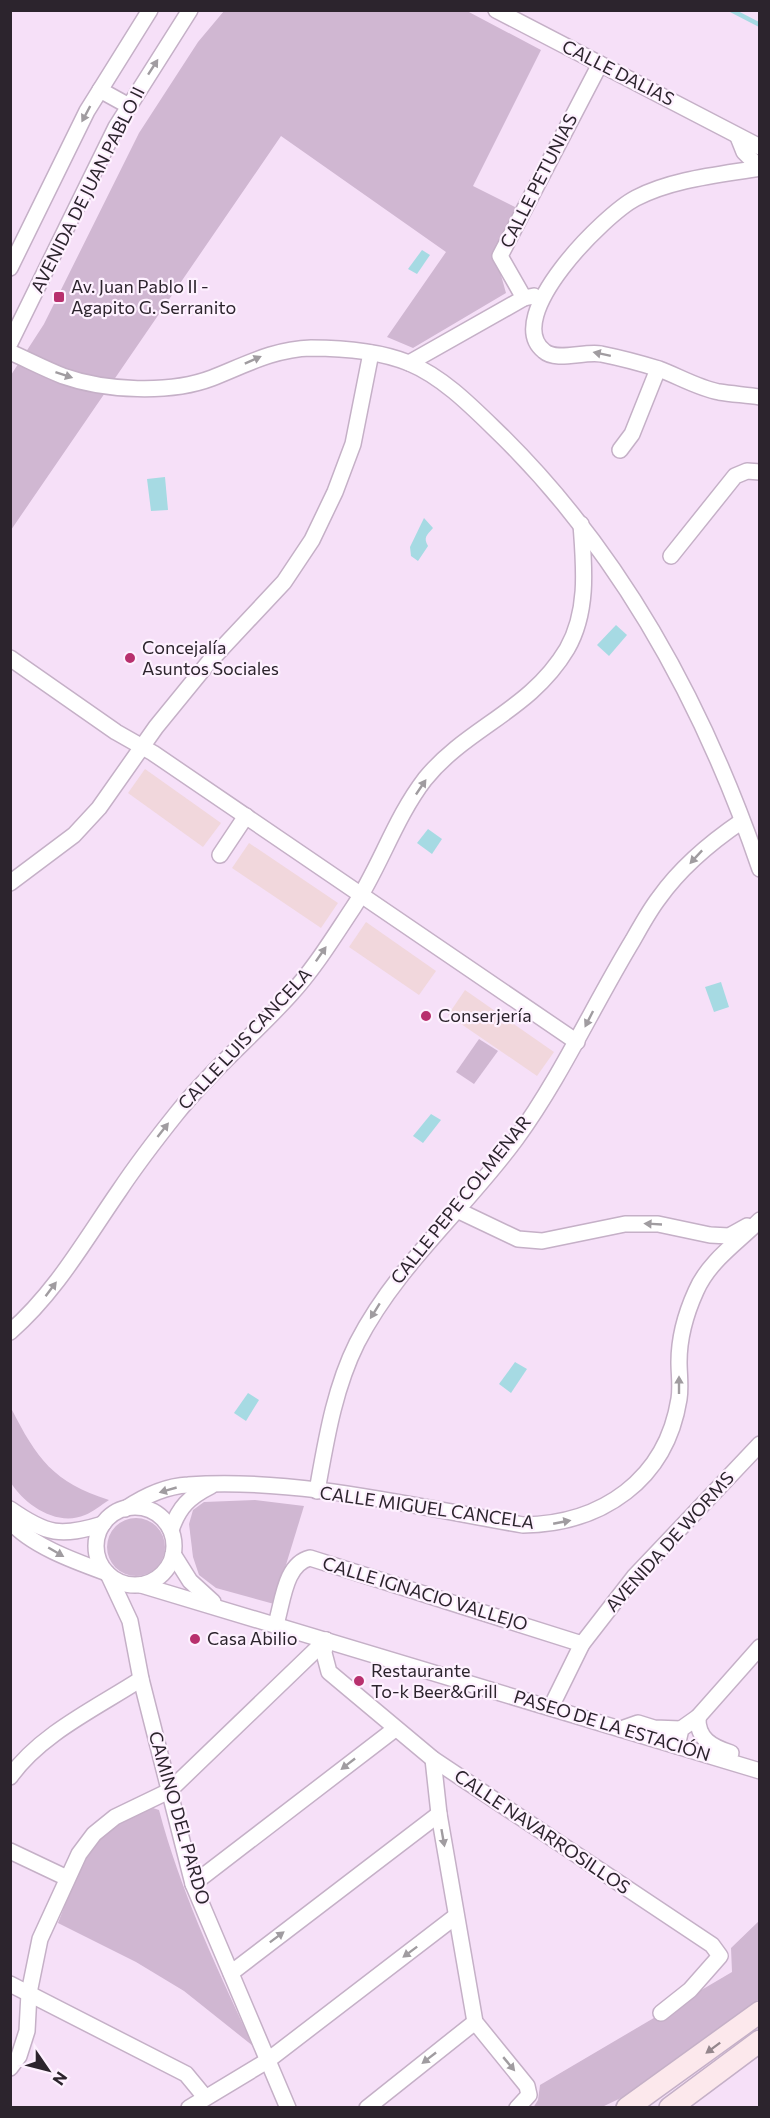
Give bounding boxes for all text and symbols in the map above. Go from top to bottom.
street label: CALLE DALIAS [559,34,678,110]
one-way arrow [147,59,158,75]
street label: AVENIDA DE JUAN PABLO II [25,83,149,296]
one-way arrow [81,106,91,123]
street label: CALLE PETUNIAS [495,110,581,251]
place label: Av. Juan Pablo II - Agapito G. Serranito [71,275,236,318]
marker: Av. Juan Pablo II - Agapito G. Serranito [52,290,66,304]
one-way arrow [592,349,611,358]
one-way arrow [244,355,262,365]
one-way arrow [55,371,73,380]
place label: Concejalía Asuntos Sociales [142,636,279,679]
marker: Concejalía Asuntos Sociales [123,651,137,665]
one-way arrow [415,779,426,795]
one-way arrow [689,850,703,865]
one-way arrow [315,947,327,962]
street label: CALLE LUIS CANCELA [173,963,316,1114]
place label: Conserjería [438,1004,532,1026]
marker: Conserjería [419,1009,433,1023]
one-way arrow [584,1010,593,1027]
street label: CALLE PEPE COLMENAR [386,1111,535,1288]
one-way arrow [157,1123,169,1138]
one-way arrow [644,1220,663,1229]
one-way arrow [44,1282,56,1297]
one-way arrow [370,1303,381,1319]
one-way arrow [674,1376,684,1395]
street label: AVENIDA DE WORMS [600,1467,738,1616]
street label: CALLE MIGUEL CANCELA [318,1481,536,1533]
one-way arrow [158,1486,176,1495]
one-way arrow [553,1517,572,1526]
one-way arrow [48,1547,65,1557]
street label: CALLE IGNACIO VALLEJO [320,1551,531,1635]
place label: Casa Abilio [207,1627,297,1649]
marker: Casa Abilio [188,1632,202,1646]
place label: Restaurante To-k Beer&Grill [371,1659,498,1702]
marker: Restaurante To-k Beer&Grill [352,1674,366,1688]
street label: PASEO DE LA ESTACIÓN [511,1685,713,1765]
street label: CAMINO DEL PARDO [145,1729,215,1907]
one-way arrow [340,1758,356,1770]
street label: CALLE NAVARROSILLOS [450,1764,635,1898]
one-way arrow [439,1829,448,1848]
one-way arrow [270,1932,285,1944]
one-way arrow [402,1945,418,1958]
north arrow [18,2040,78,2100]
one-way arrow [705,2041,720,2053]
one-way arrow [421,2052,437,2065]
one-way arrow [503,2056,516,2072]
text: N [49,2069,72,2089]

